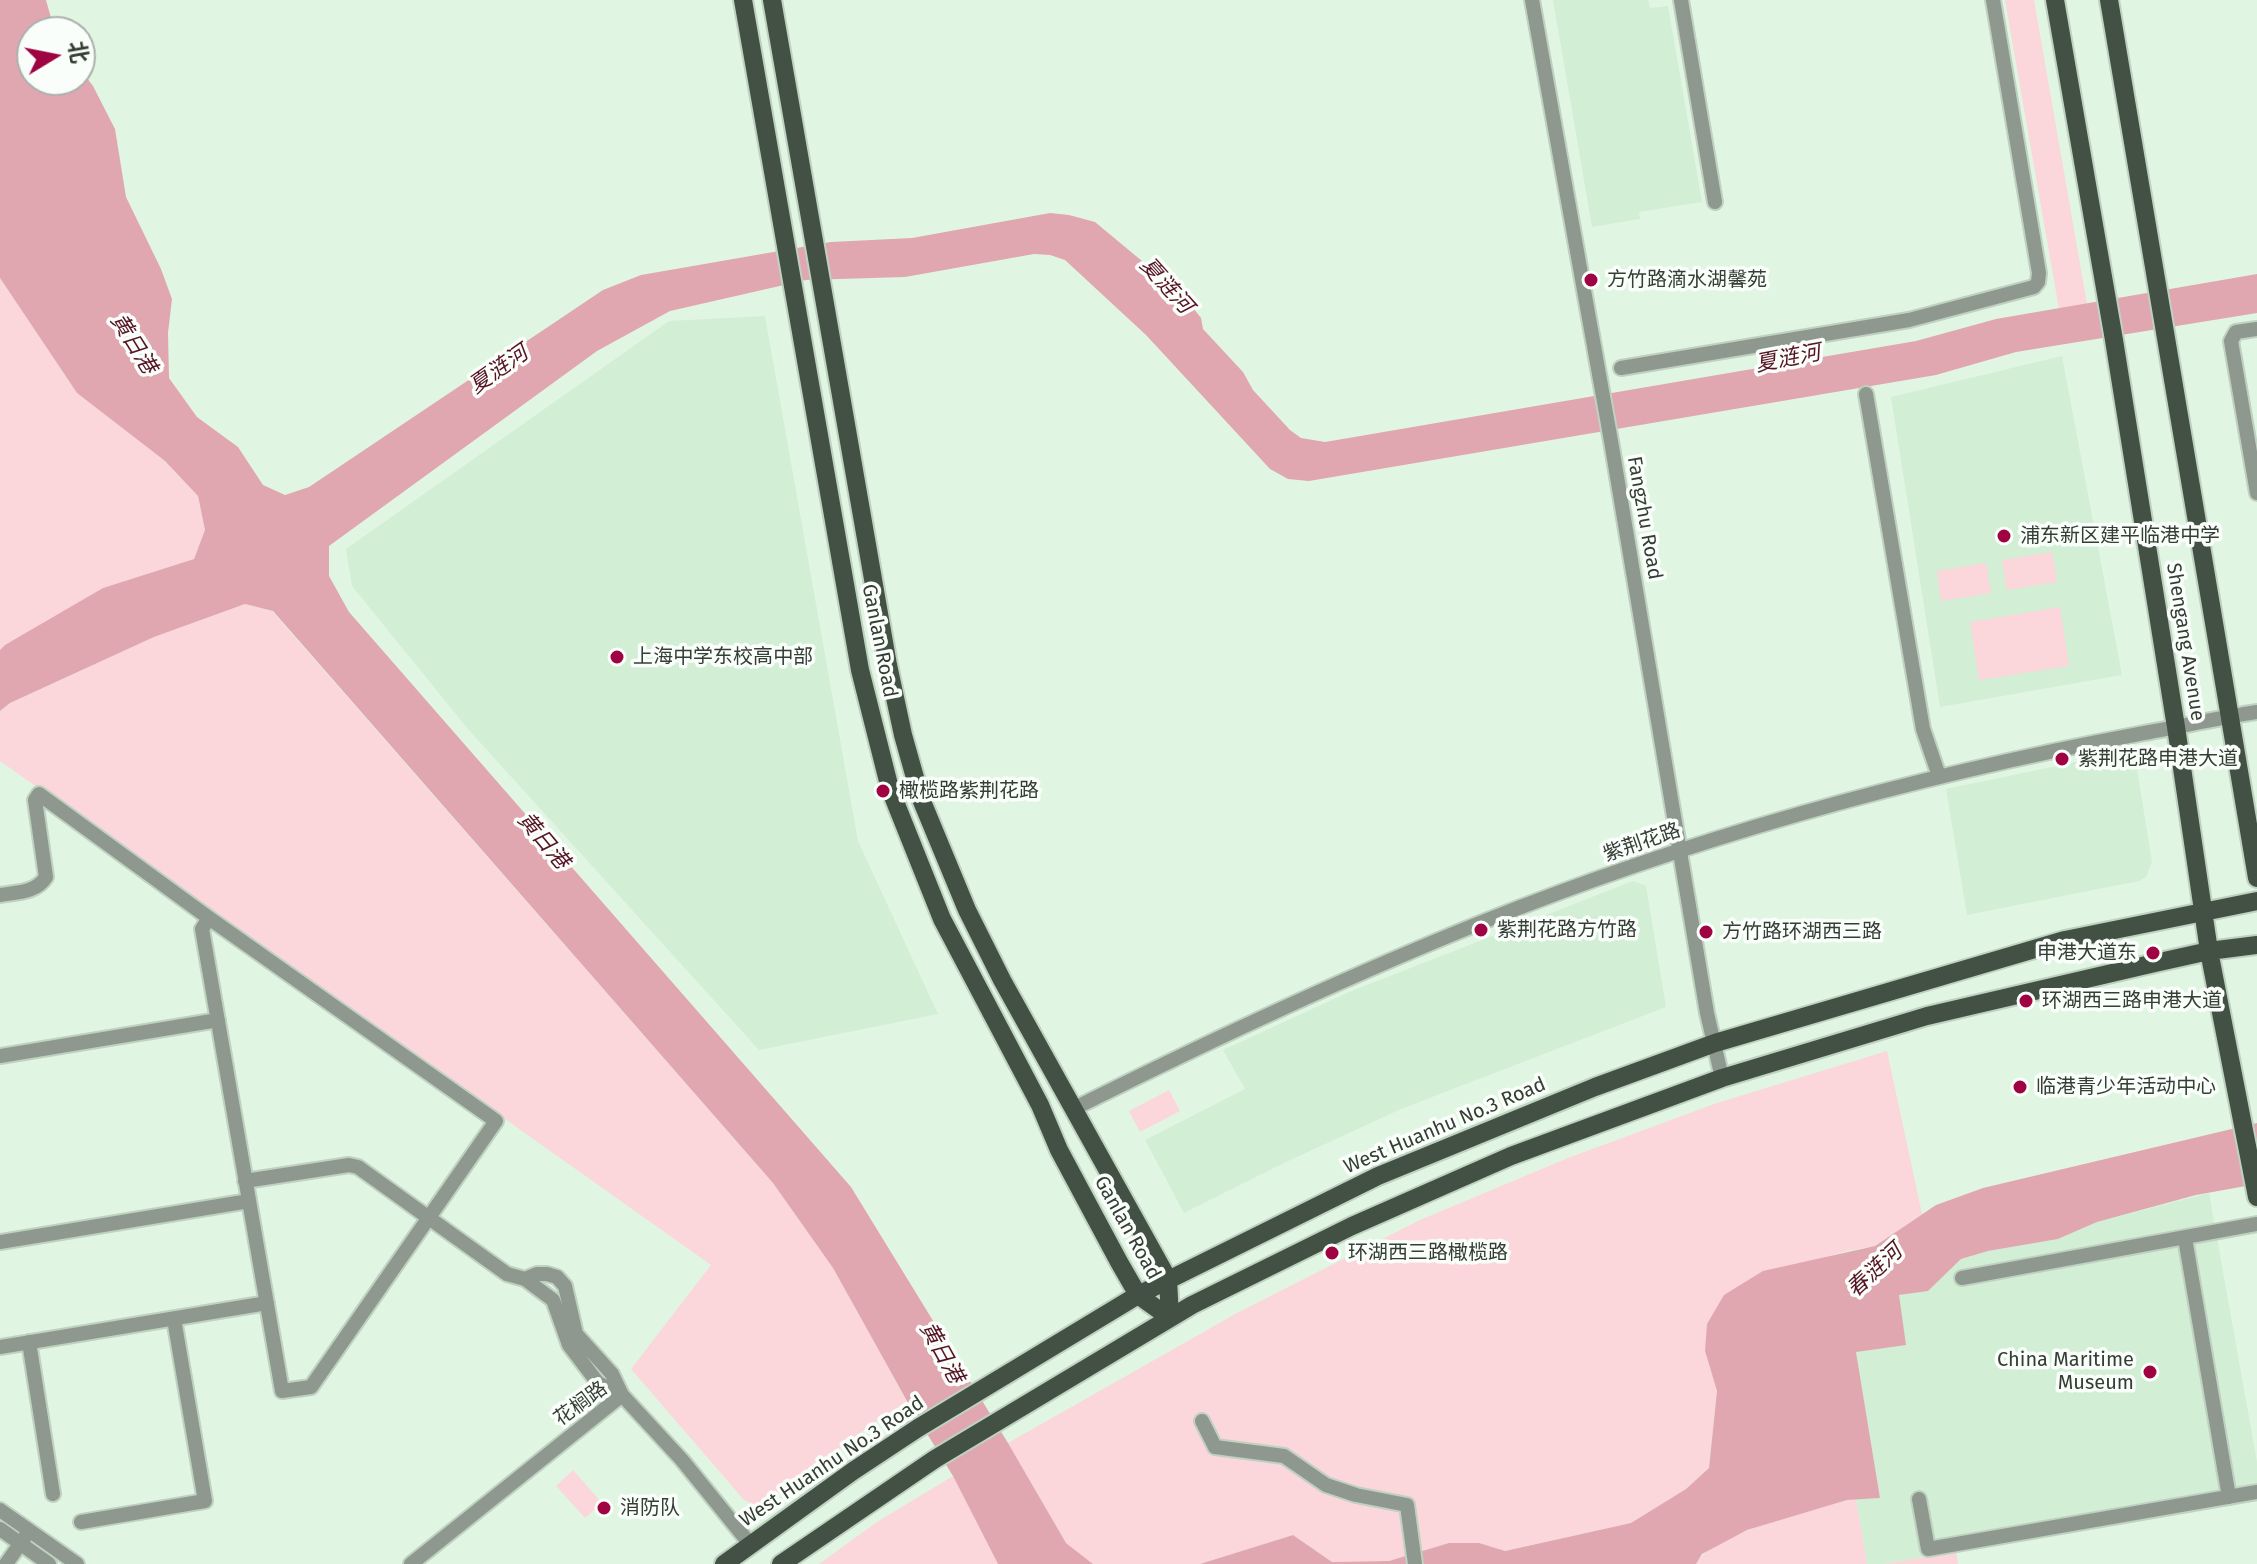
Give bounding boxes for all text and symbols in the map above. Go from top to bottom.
north arrow [16,16,96,96]
text: 北 [63,39,93,65]
water label: 夏涟河 [1134,253,1198,319]
place label: 方竹路滴水湖馨苑 [1607,268,1767,292]
marker: 方竹路滴水湖馨苑 [1582,271,1600,289]
water label: 黄日港 [104,309,162,379]
water label: 夏涟河 [464,340,534,400]
water label: 夏涟河 [1753,340,1823,378]
street label: Fangzhu Road [1621,454,1667,582]
place label: 浦东新区建平临港中学 [2020,524,2220,548]
marker: 浦东新区建平临港中学 [1995,527,2013,545]
street label: Shengang Avenue [2161,561,2209,723]
street label: Ganlan Road [856,582,902,700]
place label: 上海中学东校高中部 [633,645,813,669]
marker: 上海中学东校高中部 [608,648,626,666]
place label: 紫荆花路申港大道 [2078,747,2238,771]
marker: 紫荆花路申港大道 [2053,750,2071,768]
place label: 橄榄路紫荆花路 [899,779,1039,803]
marker: 橄榄路紫荆花路 [874,782,892,800]
water label: 黄日港 [512,807,574,875]
street label: 紫荆花路 [1600,819,1684,867]
place label: 紫荆花路方竹路 [1497,918,1637,942]
place label: 方竹路环湖西三路 [1722,920,1882,944]
marker: 紫荆花路方竹路 [1472,921,1490,939]
marker: 方竹路环湖西三路 [1697,923,1715,941]
place label: 申港大道东 [2037,941,2137,965]
marker: 申港大道东 [2144,944,2162,962]
place label: 环湖西三路申港大道 [2042,989,2222,1013]
marker: 环湖西三路申港大道 [2017,992,2035,1010]
street label: West Huanhu No.3 Road [1340,1073,1550,1179]
place label: 临港青少年活动中心 [2036,1075,2216,1099]
marker: 临港青少年活动中心 [2011,1078,2029,1096]
street label: Ganlan Road [1089,1172,1165,1284]
water label: 春涟河 [1842,1239,1908,1303]
place label: 环湖西三路橄榄路 [1348,1241,1508,1265]
marker: 环湖西三路橄榄路 [1323,1244,1341,1262]
water label: 黄日港 [913,1318,969,1388]
place label: China Maritime Museum [1997,1348,2134,1395]
marker: China Maritime Museum [2141,1363,2159,1381]
street label: 花榈路 [550,1377,612,1431]
street label: West Huanhu No.3 Road [735,1391,929,1533]
place label: 消防队 [620,1496,680,1520]
marker: 消防队 [595,1499,613,1517]

